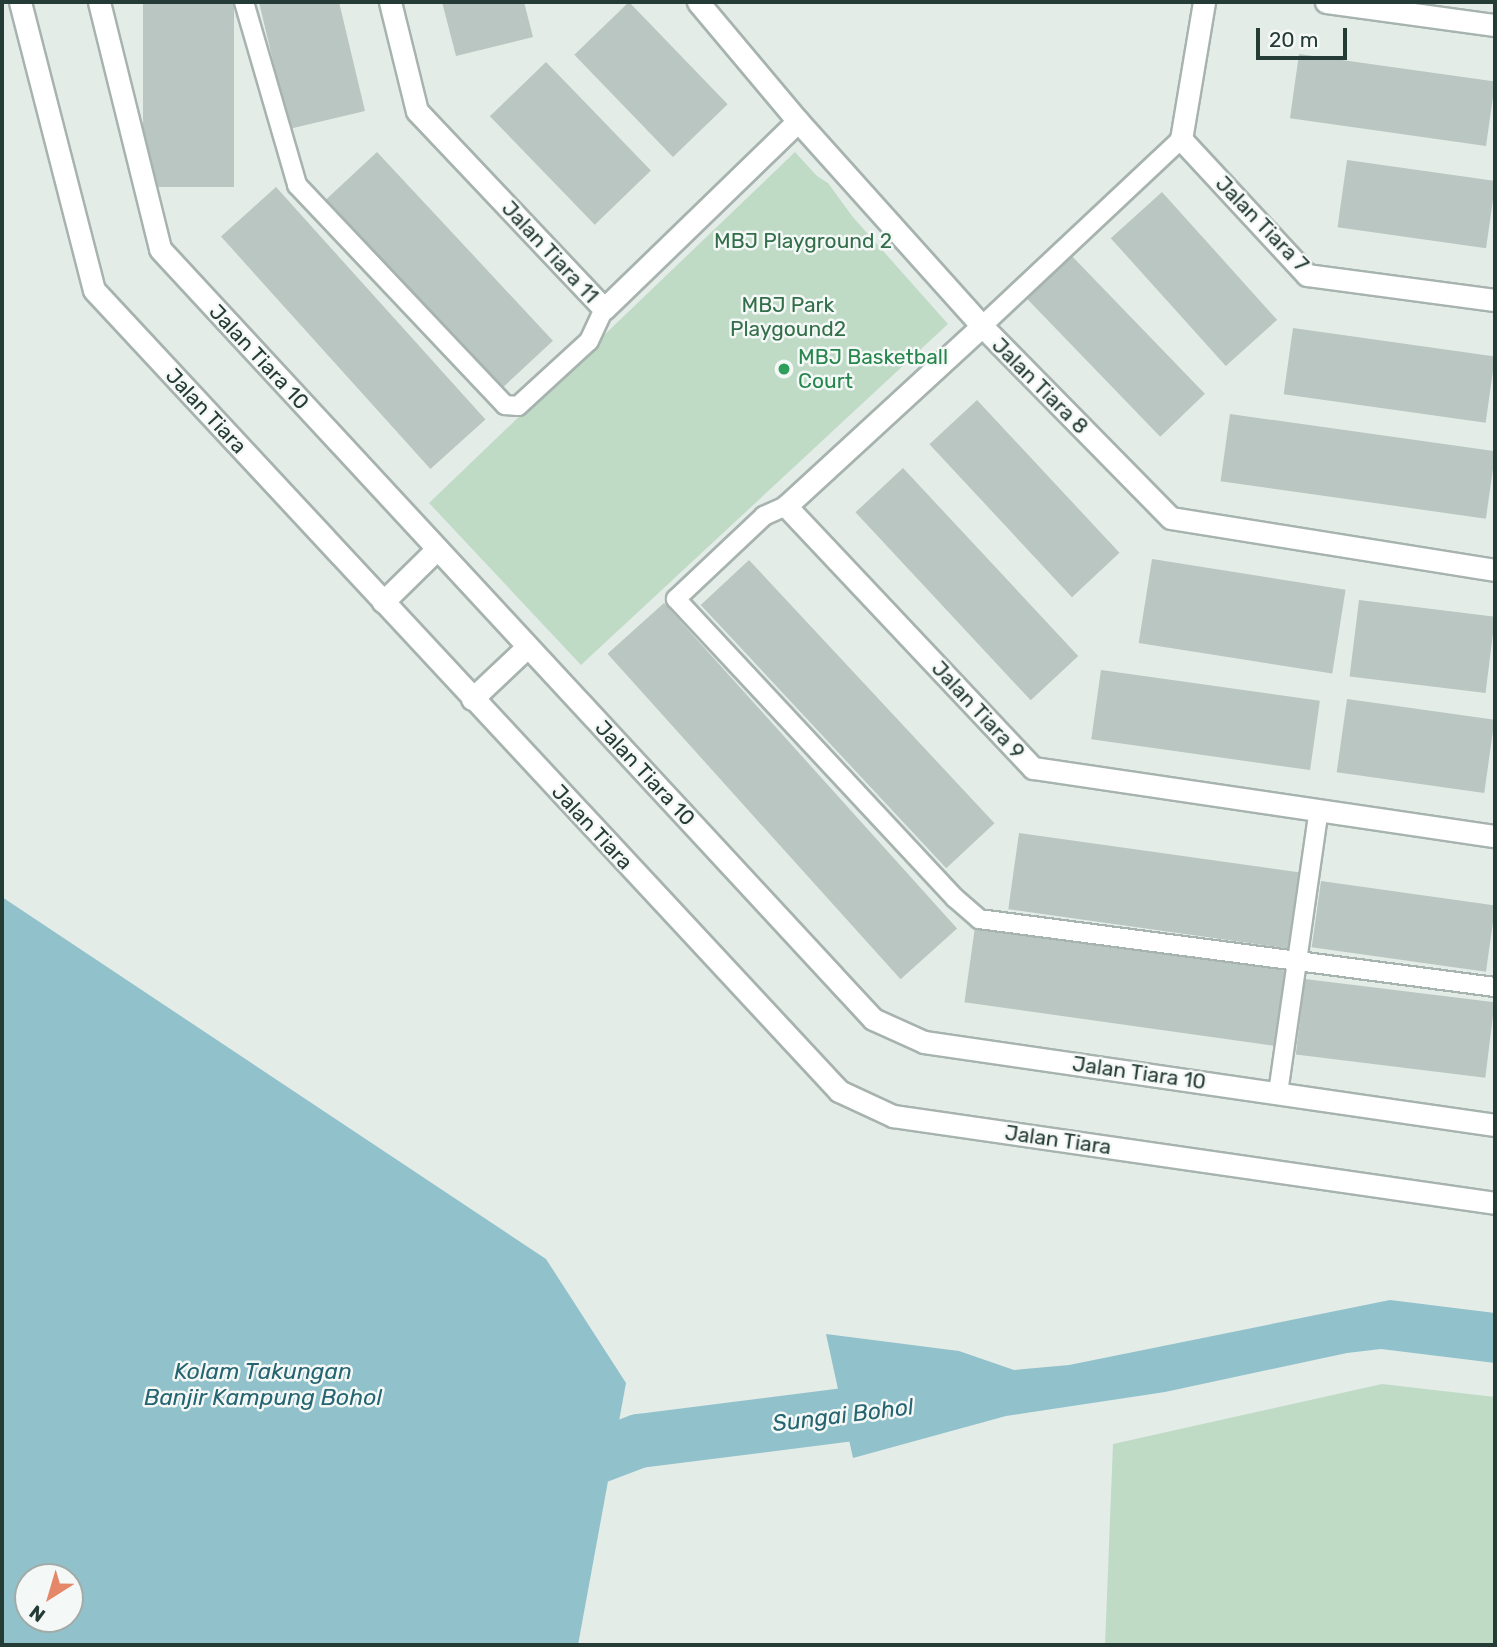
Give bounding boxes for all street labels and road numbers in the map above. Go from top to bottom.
street label: Jalan Tiara 7 [1210,171,1314,277]
street label: Jalan Tiara 11 [496,196,604,308]
street label: Jalan Tiara 10 [204,299,314,415]
street label: Jalan Tiara 8 [987,333,1093,439]
street label: Jalan Tiara [160,363,252,459]
street label: Jalan Tiara 9 [926,656,1030,764]
street label: Jalan Tiara 10 [590,715,700,831]
street label: Jalan Tiara [546,779,638,875]
street label: Jalan Tiara 10 [1070,1051,1208,1095]
street label: Jalan Tiara [1003,1120,1113,1160]

